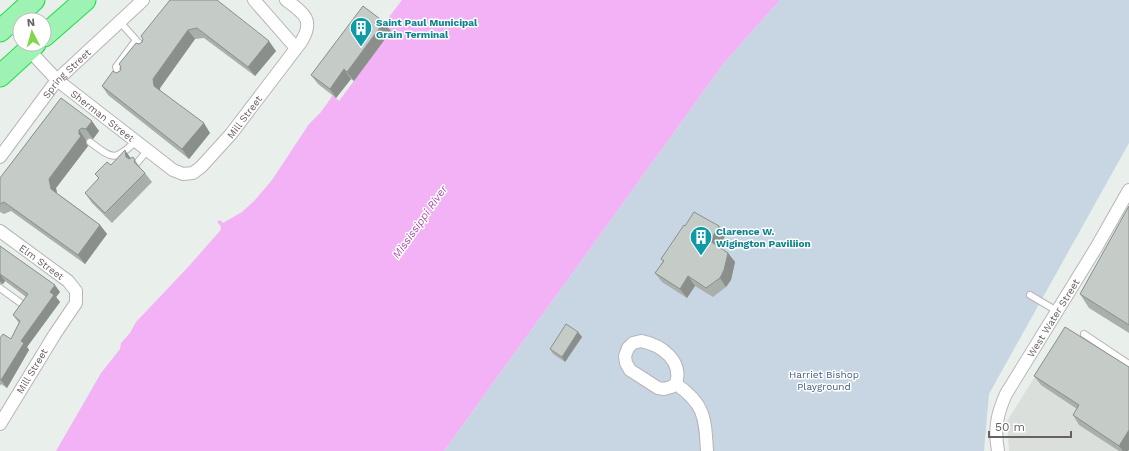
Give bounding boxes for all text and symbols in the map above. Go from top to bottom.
north arrow [12,12,52,52]
building icon: Saint Paul Municipal Grain Terminal [348,15,374,48]
text: N [26,16,36,29]
place label: Saint Paul Municipal Grain Terminal [376,17,478,40]
street label: Spring Street [40,46,93,100]
street label: Sherman Street [69,87,137,144]
street label: Mill Street [224,93,264,140]
water label: Mississippi River [390,182,451,261]
building icon: Clarence W. Wigington Paviliion [688,224,714,257]
place label: Clarence W. Wigington Paviliion [716,226,811,249]
street label: Elm Street [17,242,67,282]
street label: West Water Street [1025,276,1082,359]
street label: Mill Street [14,346,50,395]
park label: Harriet Bishop Playground [789,369,859,392]
scale bar [989,413,1071,439]
text: 50 m [995,420,1025,434]

